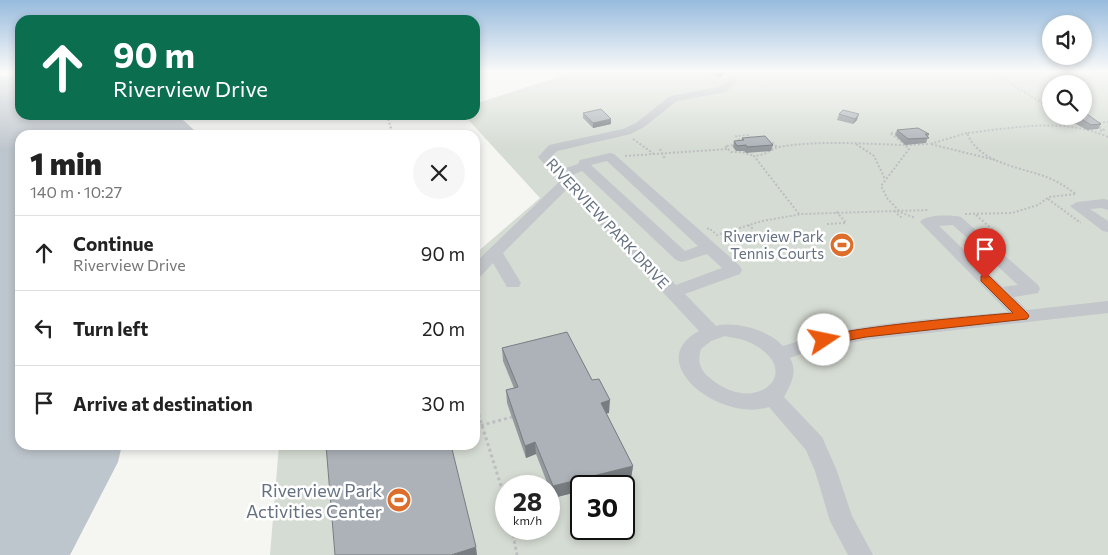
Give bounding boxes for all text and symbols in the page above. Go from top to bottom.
map controls [1042,15,1092,125]
button: sound [1042,15,1092,65]
text: 90 m [113,32,195,75]
icon: ahead [30,35,95,100]
text: Riverview Drive [113,75,268,102]
button: search [1042,75,1092,125]
text: 1 min [30,144,102,181]
button: close [413,147,465,199]
street label: RIVERVIEW PARK DRIVE [543,154,673,292]
text: 140 m · 10:27 [30,182,122,201]
place label: Riverview Park Tennis Courts [723,227,824,262]
pin [964,228,1006,279]
text: Continue [73,232,153,255]
sports icon: Riverview Park Tennis Courts [829,232,855,258]
icon: arrive [971,235,999,263]
icon: ahead [30,239,58,267]
text: 90 m [421,242,465,265]
text: Riverview Drive [73,255,186,274]
position arrow [797,313,849,365]
icon: left [30,314,58,342]
text: Turn left [73,317,148,340]
text: 20 m [422,317,465,340]
icon: arrive [30,389,58,417]
text: Arrive at destination [73,392,253,415]
text: 30 m [422,392,465,415]
speed limit sign: 30 [570,475,635,540]
place label: Riverview Park Activities Center [246,479,382,522]
text: 28 [513,486,542,516]
sports icon: Riverview Park Activities Center [386,487,412,513]
text: km/h [513,513,542,527]

